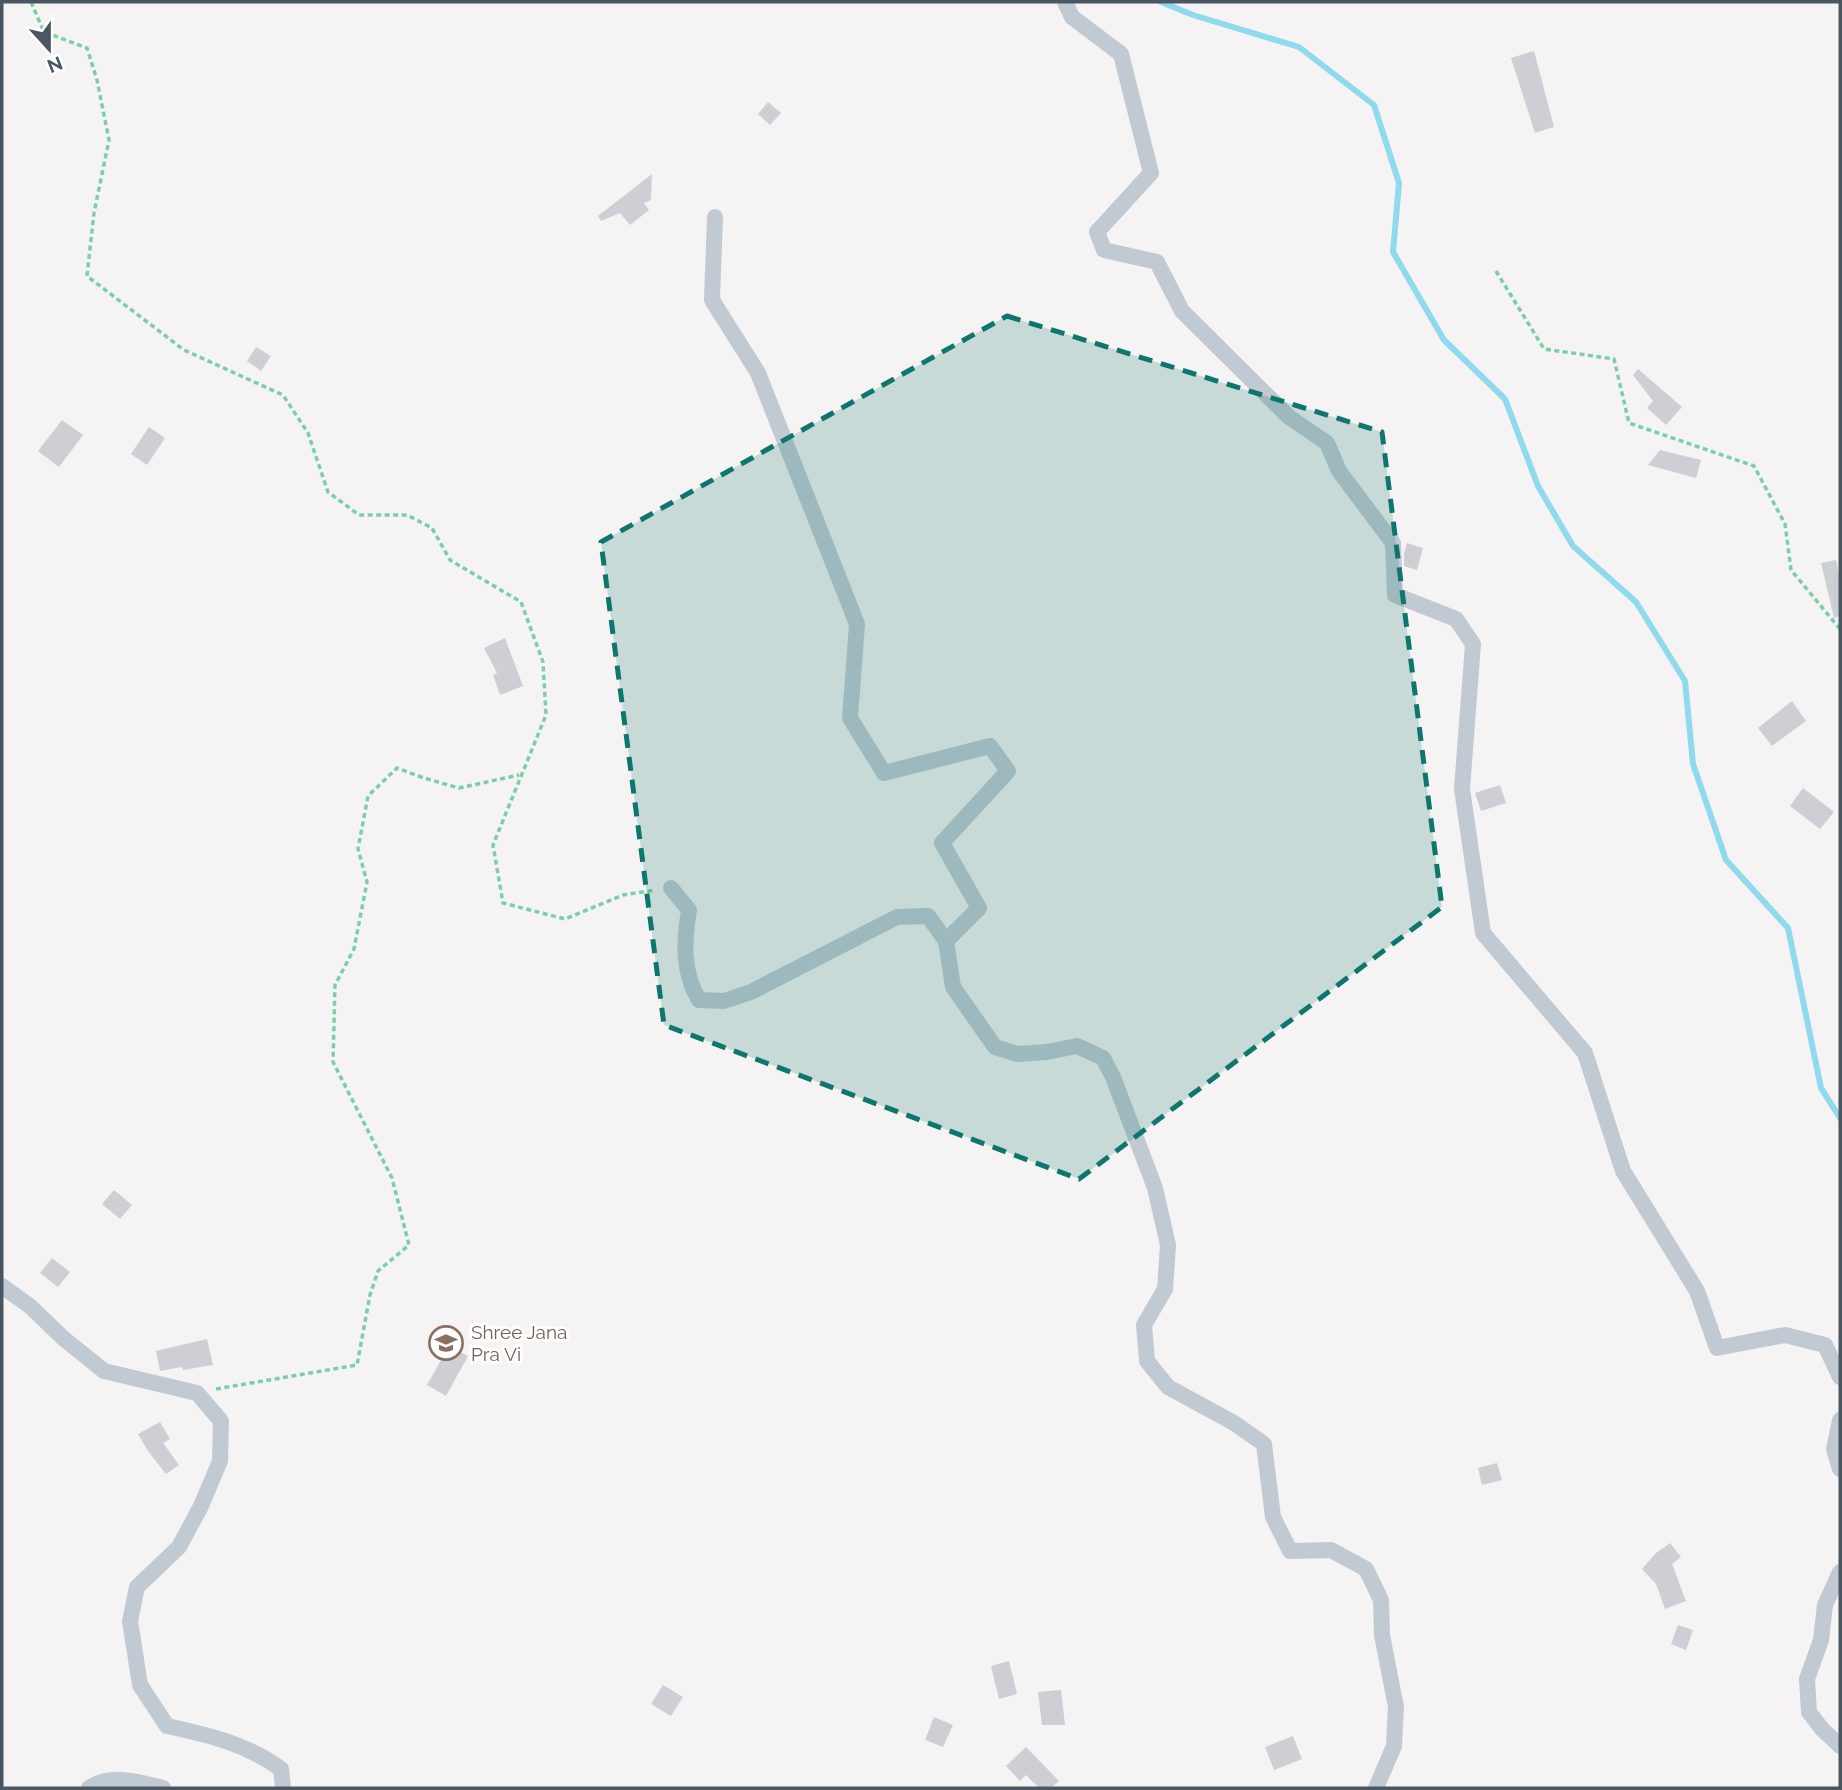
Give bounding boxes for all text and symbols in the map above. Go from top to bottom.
north arrow [14,14,84,84]
text: N [44,52,66,78]
place label: Shree Jana Pra Vi [471,1321,567,1365]
school or university icon: Shree Jana Pra Vi [427,1324,465,1362]

